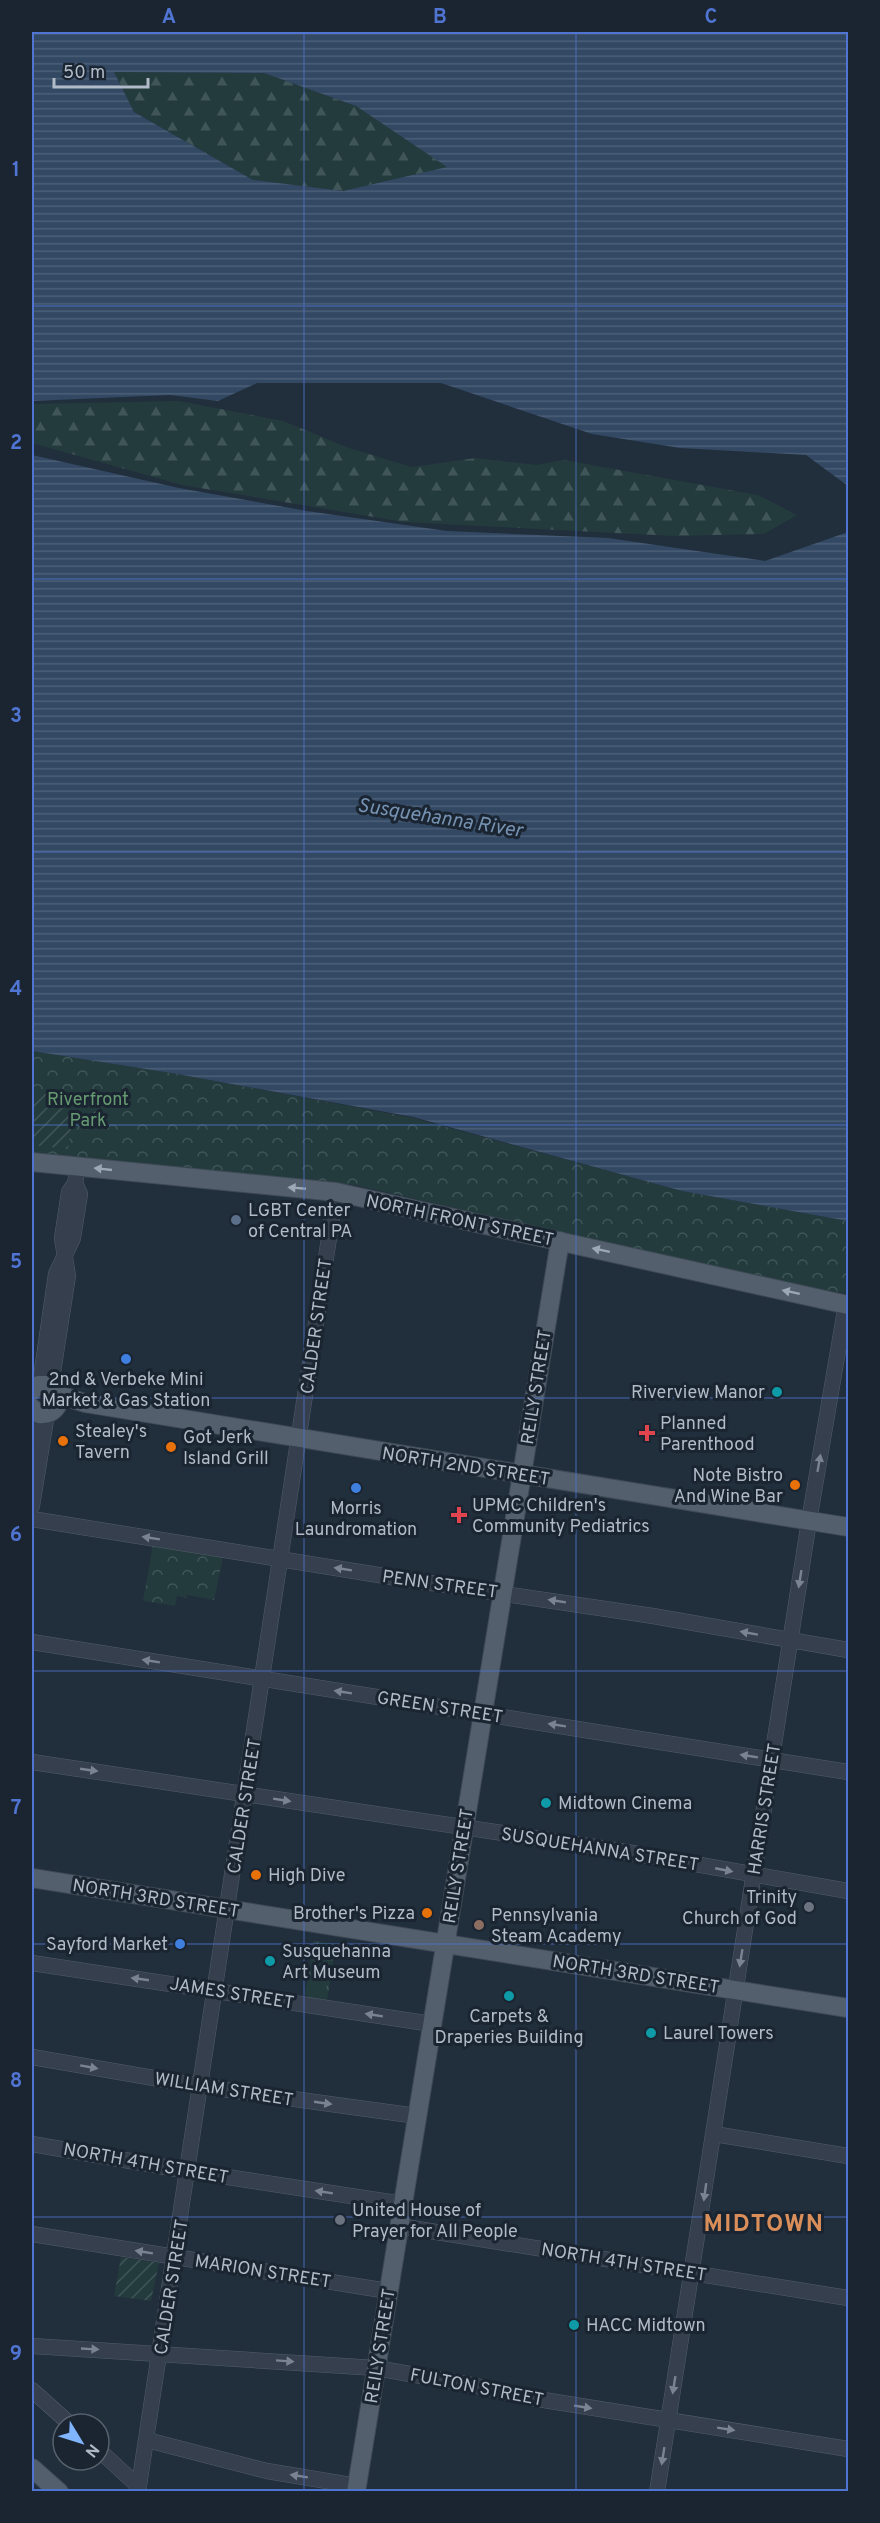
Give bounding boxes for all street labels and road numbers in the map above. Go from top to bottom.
street label: NORTH FRONT STREET [364,1190,556,1253]
street label: CALDER STREET [297,1257,338,1396]
street label: REILY STREET [517,1328,558,1446]
street label: NORTH 2ND STREET [380,1443,551,1492]
street label: PENN STREET [381,1566,499,1605]
street label: GREEN STREET [375,1687,504,1730]
street label: CALDER STREET [223,1737,268,1876]
street label: HARRIS STREET [744,1742,787,1877]
street label: REILY STREET [439,1807,480,1925]
street label: SUSQUEHANNA STREET [499,1823,700,1877]
street label: NORTH 3RD STREET [71,1875,241,1924]
street label: NORTH 3RD STREET [551,1951,721,2000]
street label: JAMES STREET [168,1973,296,2016]
street label: WILLIAM STREET [153,2068,295,2113]
street label: NORTH 4TH STREET [61,2139,230,2190]
street label: CALDER STREET [150,2218,195,2357]
street label: NORTH 4TH STREET [539,2239,708,2288]
street label: MARION STREET [193,2250,333,2295]
street label: REILY STREET [361,2287,402,2405]
street label: FULTON STREET [408,2364,545,2413]

